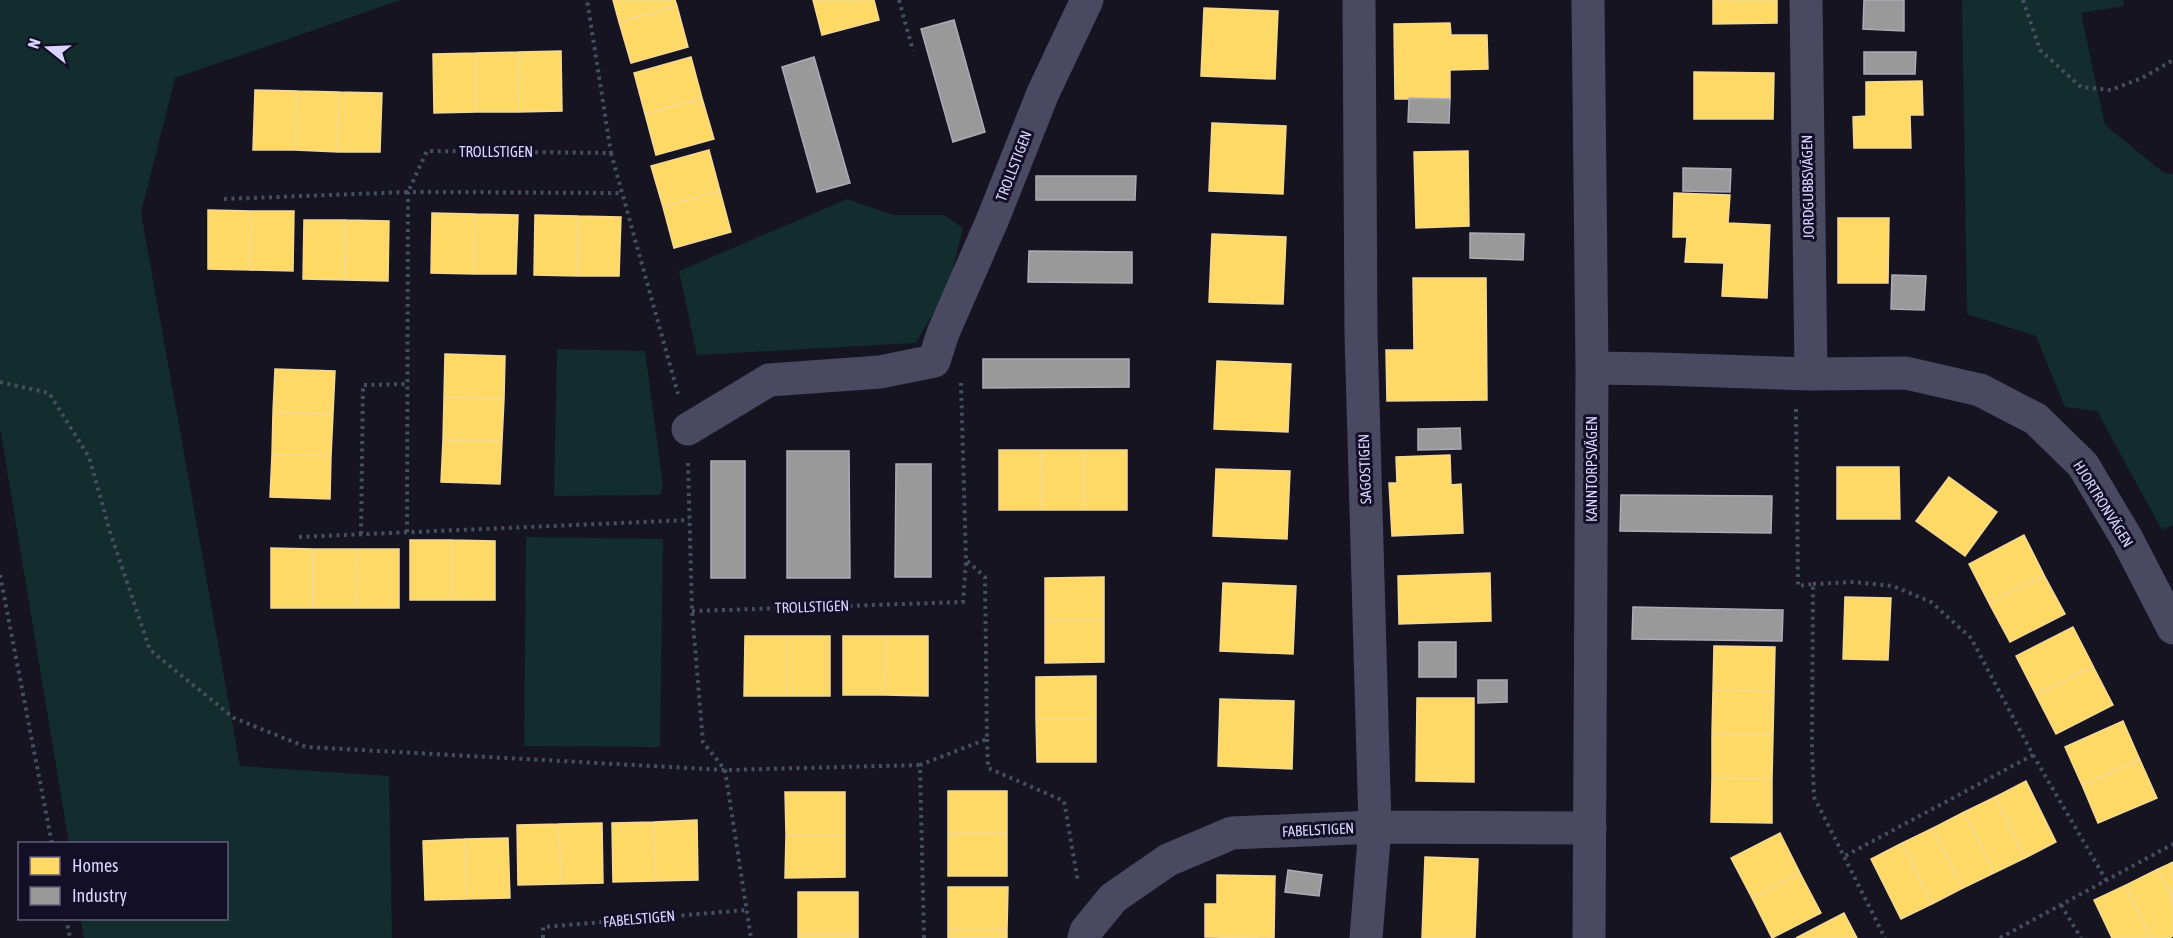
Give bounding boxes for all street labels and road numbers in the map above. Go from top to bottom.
street label: TROLLSTIGEN [992,128,1035,204]
street label: JORDGUBBSVÄGEN [1798,135,1817,239]
street label: TROLLSTIGEN [459,143,533,160]
street label: KANNTORPSVÄGEN [1583,416,1600,522]
street label: SAGOSTIGEN [1355,434,1374,504]
street label: HJORTRONVÄGEN [2070,457,2137,550]
street label: TROLLSTIGEN [775,597,849,616]
street label: FABELSTIGEN [1281,819,1355,840]
street label: FABELSTIGEN [602,907,676,930]

